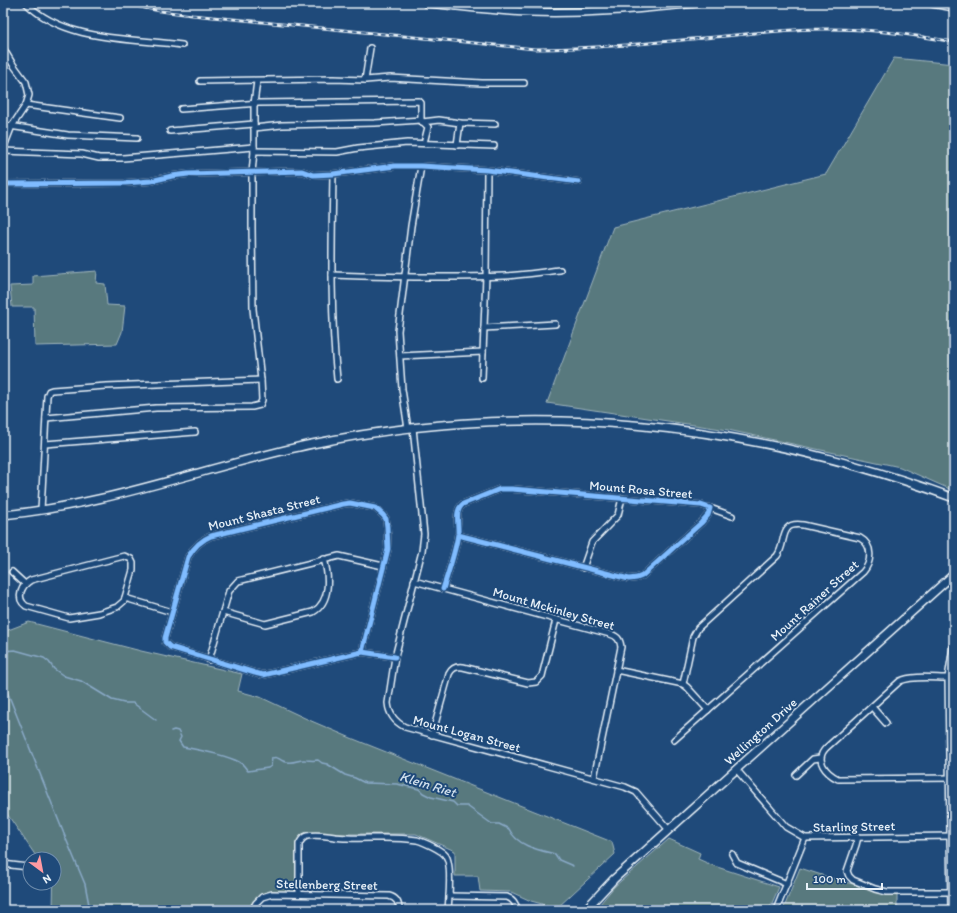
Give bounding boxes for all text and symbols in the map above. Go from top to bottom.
street label: Mount Rosa Street [589,478,693,501]
street label: Mount Shasta Street [206,491,322,534]
street label: Mount Rainer Street [767,557,862,644]
street label: Mount Mckinley Street [491,584,617,633]
street label: Wellington Drive [721,695,800,768]
street label: Mount Logan Street [411,712,522,755]
water label: Klein Riet [398,768,460,802]
street label: Starling Street [813,818,895,835]
north arrow [22,851,62,891]
scale bar [807,865,882,891]
text: N [40,872,54,887]
text: 100 m [813,872,846,886]
street label: Stellenberg Street [276,876,378,893]

